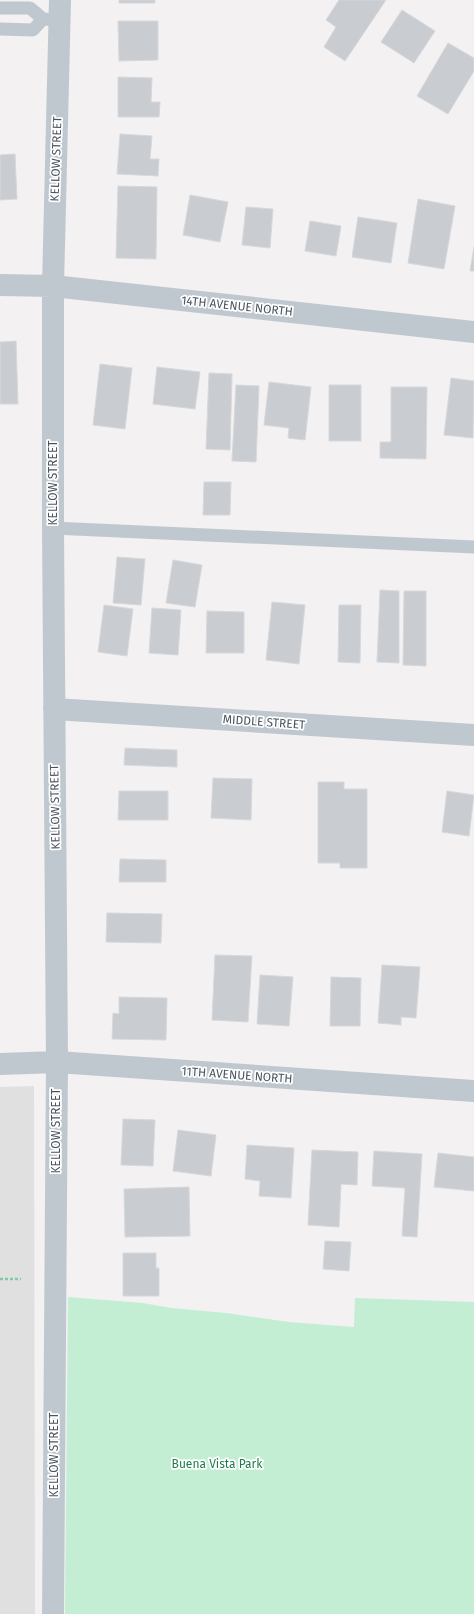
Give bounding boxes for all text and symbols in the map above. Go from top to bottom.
street label: KELLOW STREET [48,115,65,202]
street label: 14TH AVENUE NORTH [181,293,293,319]
street label: KELLOW STREET [46,440,60,526]
street label: MIDDLE STREET [222,712,307,732]
street label: KELLOW STREET [47,764,63,850]
street label: 11TH AVENUE NORTH [181,1064,293,1086]
street label: KELLOW STREET [49,1088,63,1174]
street label: KELLOW STREET [47,1412,61,1498]
park label: Buena Vista Park [172,1457,263,1471]

